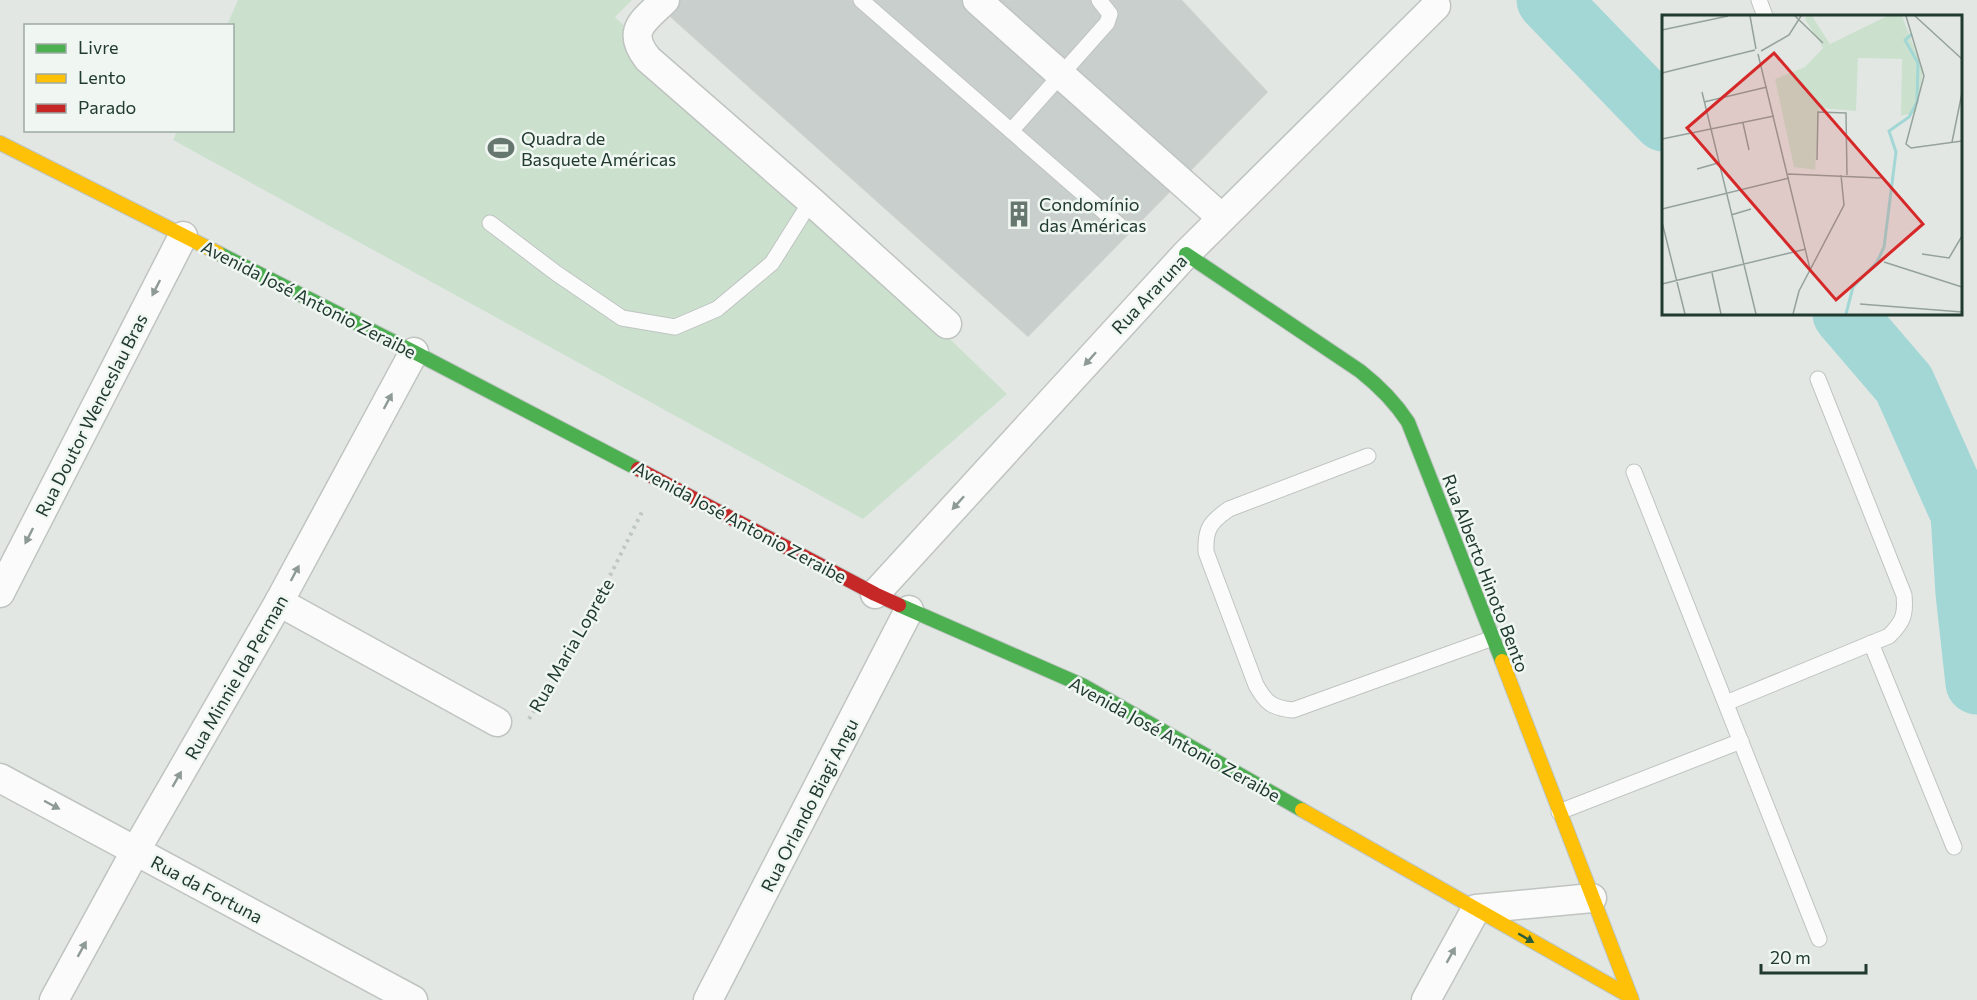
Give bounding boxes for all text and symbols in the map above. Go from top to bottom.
inset map [1662,15,1962,315]
legend [24,24,234,132]
text: Livre [78,36,119,58]
text: Lento [78,66,126,88]
text: Parado [78,96,136,118]
place label: Quadra de Basquete Américas [521,127,676,170]
sports icon: Quadra de Basquete Américas [486,133,516,163]
place label: Condomínio das Américas [1039,193,1146,236]
building icon: Condomínio das Américas [1004,199,1034,229]
street label: Avenida José Antonio Zeraibe [198,235,420,363]
street label: Rua Araruna [1107,250,1191,338]
one-way arrow [151,279,161,296]
street label: Rua Doutor Wenceslau Bras [30,310,152,520]
one-way arrow [1083,351,1097,366]
one-way arrow [383,393,392,410]
street label: Avenida José Antonio Zeraibe [630,456,850,588]
street label: Rua Alberto Hinoto Bento [1438,471,1534,675]
one-way arrow [951,495,965,510]
one-way arrow [24,528,34,545]
one-way arrow [290,564,300,581]
street label: Rua Maria Loprete [524,574,618,716]
street label: Rua Minnie Ida Perman [180,591,292,763]
street label: Avenida José Antonio Zeraibe [1066,672,1284,806]
street label: Rua Orlando Biagi Angu [756,715,862,895]
one-way arrow [172,771,183,787]
one-way arrow [43,800,60,810]
street label: Rua da Fortuna [147,850,267,928]
one-way arrow [1518,933,1535,943]
scale bar [1761,937,1866,975]
one-way arrow [77,940,87,957]
one-way arrow [1446,946,1456,963]
text: 20 m [1770,946,1811,968]

